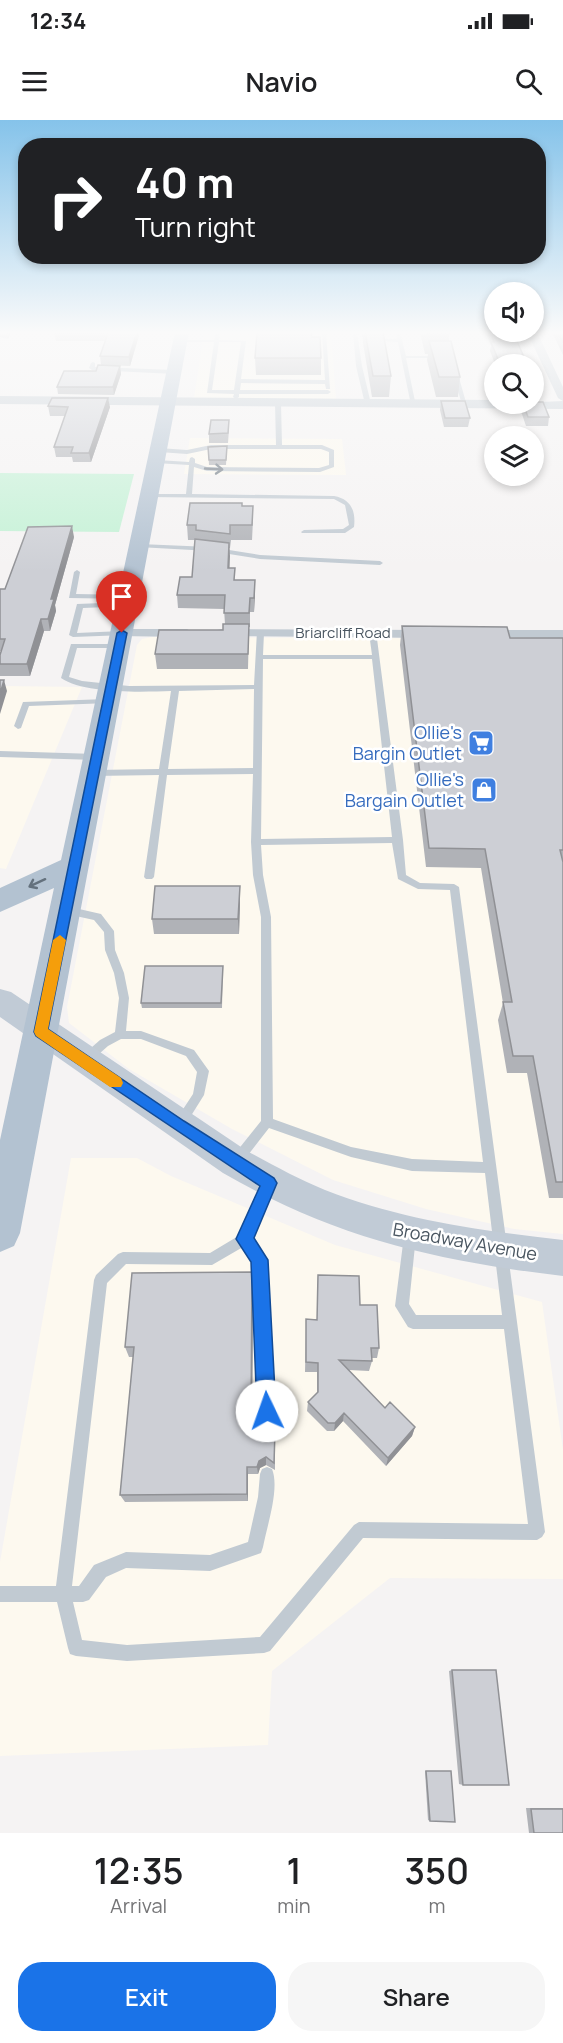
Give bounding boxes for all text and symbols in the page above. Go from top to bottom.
text: 12:34 [30,6,86,36]
text: Navio [245,63,318,100]
icon: menu [18,65,51,98]
icon: search [512,65,545,98]
text: 40 m [135,153,234,211]
icon: right [36,162,114,240]
text: Turn right [135,208,256,245]
map controls [484,282,544,486]
button: sound [484,282,544,342]
button: search [484,354,544,414]
button: layers [484,426,544,486]
one-way arrow [203,463,223,474]
pin [96,571,147,633]
icon: arrive [105,580,138,613]
street label: Briarcliff Road [295,622,391,643]
place label: Ollie's Bargin Outlet [353,720,462,765]
supermarket icon: Ollie's Bargin Outlet [466,728,496,758]
place label: Ollie's Bargain Outlet [345,767,464,812]
shop icon: Ollie's Bargain Outlet [469,775,499,805]
one-way arrow [28,878,46,890]
street label: Broadway Avenue [391,1217,539,1266]
position arrow [235,1379,299,1443]
text: 12:35 [94,1846,183,1895]
text: 1 [286,1846,302,1895]
text: 350 [405,1846,469,1895]
text: Arrival [110,1892,167,1919]
text: min [277,1892,311,1919]
text: m [428,1892,445,1919]
button: Exit [18,1962,276,2031]
button: Share [288,1962,545,2031]

